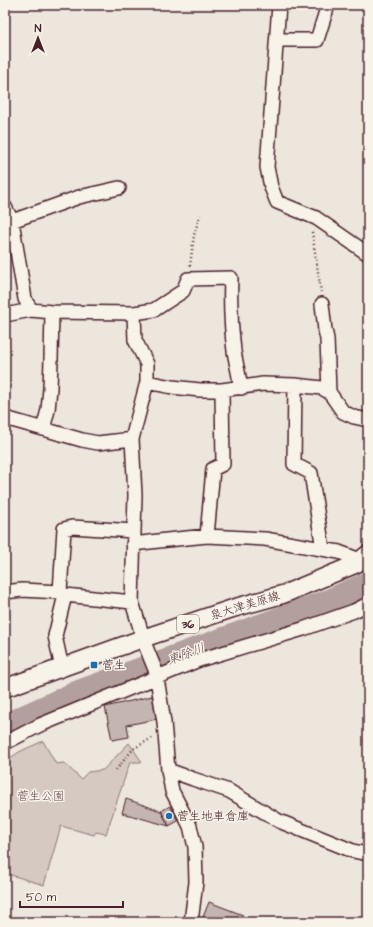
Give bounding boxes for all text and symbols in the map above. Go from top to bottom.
north arrow [18,18,58,58]
text: N [35,21,42,36]
street label: 泉大津美原線 [208,587,282,625]
road number: 36 [177,615,199,633]
water label: 東除川 [165,639,207,669]
place label: 菅生 [102,657,126,674]
marker: 菅生 [89,660,99,670]
park label: 菅生公園 [17,788,65,805]
place label: 菅生地車倉庫 [177,808,249,825]
marker: 菅生地車倉庫 [164,811,174,821]
scale bar [20,883,123,909]
text: 50 m [26,889,57,906]

